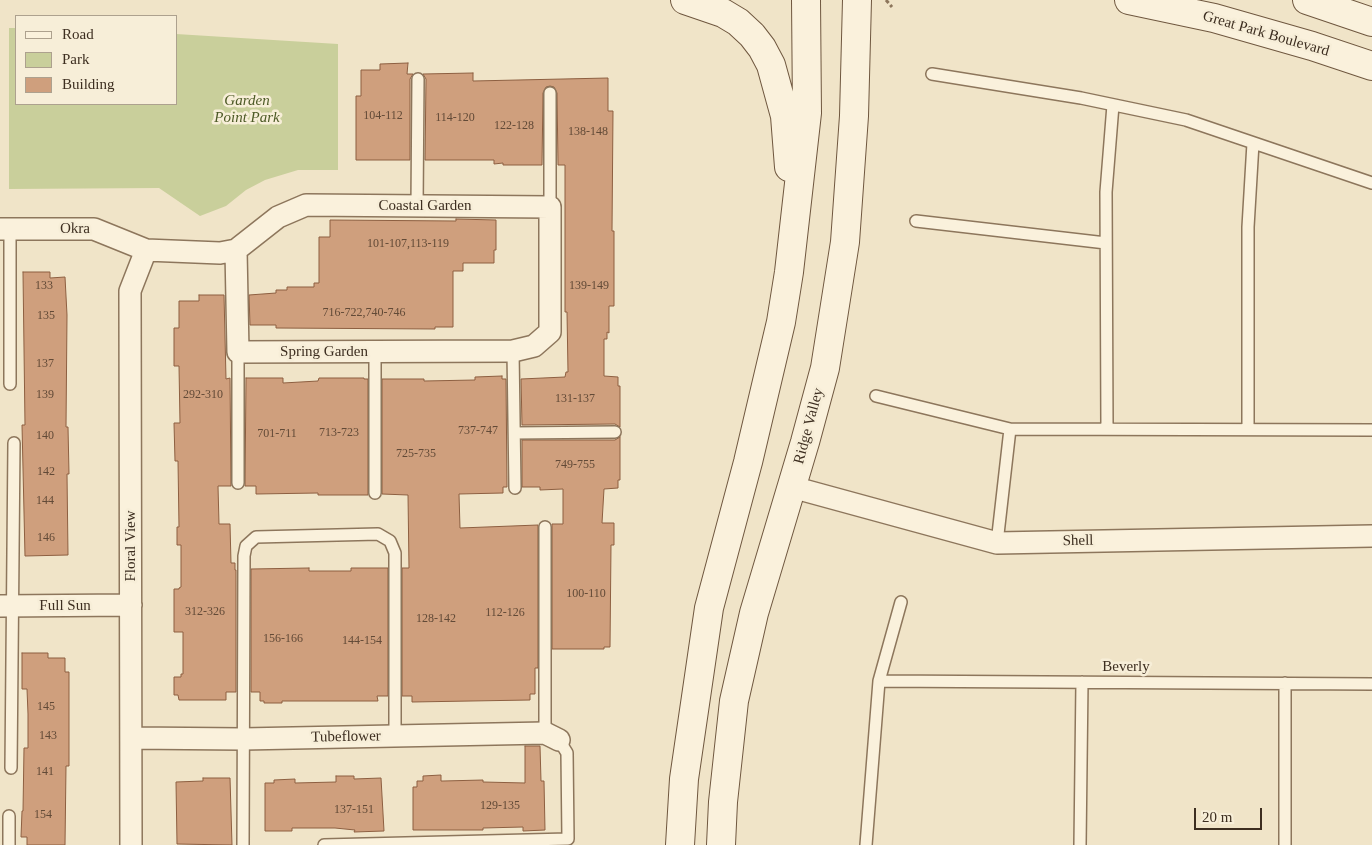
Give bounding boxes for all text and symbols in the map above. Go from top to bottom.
street label: Great Park Boulevard [1201,7,1331,61]
legend [15,15,178,105]
text: Road [62,26,94,42]
text: Park [62,51,90,67]
text: Building [62,76,115,92]
park label: Garden Point Park [214,92,280,127]
house number: 104-112 [363,109,403,123]
house number: 114-120 [435,111,475,125]
house number: 122-128 [494,119,534,133]
house number: 138-148 [568,125,608,139]
street label: Coastal Garden [379,197,471,215]
street label: Okra [60,220,90,238]
house number: 101-107,113-119 [367,237,449,251]
house number: 133 [35,279,53,293]
house number: 139-149 [569,279,609,293]
house number: 716-722,740-746 [323,306,405,320]
house number: 135 [37,309,55,323]
street label: Spring Garden [280,343,368,361]
house number: 137 [36,357,54,371]
street label: Ridge Valley [790,386,828,466]
house number: 139 [36,388,54,402]
house number: 292-310 [183,388,223,402]
house number: 131-137 [555,392,595,406]
house number: 737-747 [458,424,498,438]
house number: 713-723 [319,426,359,440]
house number: 701-711 [257,427,297,441]
house number: 140 [36,429,54,443]
house number: 725-735 [396,447,436,461]
house number: 749-755 [555,458,595,472]
house number: 142 [37,465,55,479]
house number: 144 [36,494,54,508]
street label: Floral View [122,510,140,582]
house number: 146 [37,531,55,545]
street label: Shell [1062,532,1094,550]
house number: 100-110 [566,587,606,601]
street label: Full Sun [39,597,91,615]
house number: 312-326 [185,605,225,619]
house number: 112-126 [485,606,525,620]
house number: 128-142 [416,612,456,626]
house number: 156-166 [263,632,303,646]
house number: 144-154 [342,634,382,648]
street label: Beverly [1102,658,1150,676]
house number: 145 [37,700,55,714]
street label: Tubeflower [311,727,381,747]
house number: 143 [39,729,57,743]
house number: 141 [36,765,54,779]
scale bar [1197,798,1264,830]
house number: 129-135 [480,799,520,813]
house number: 137-151 [334,803,374,817]
house number: 154 [34,808,52,822]
text: 20 m [1202,809,1232,825]

